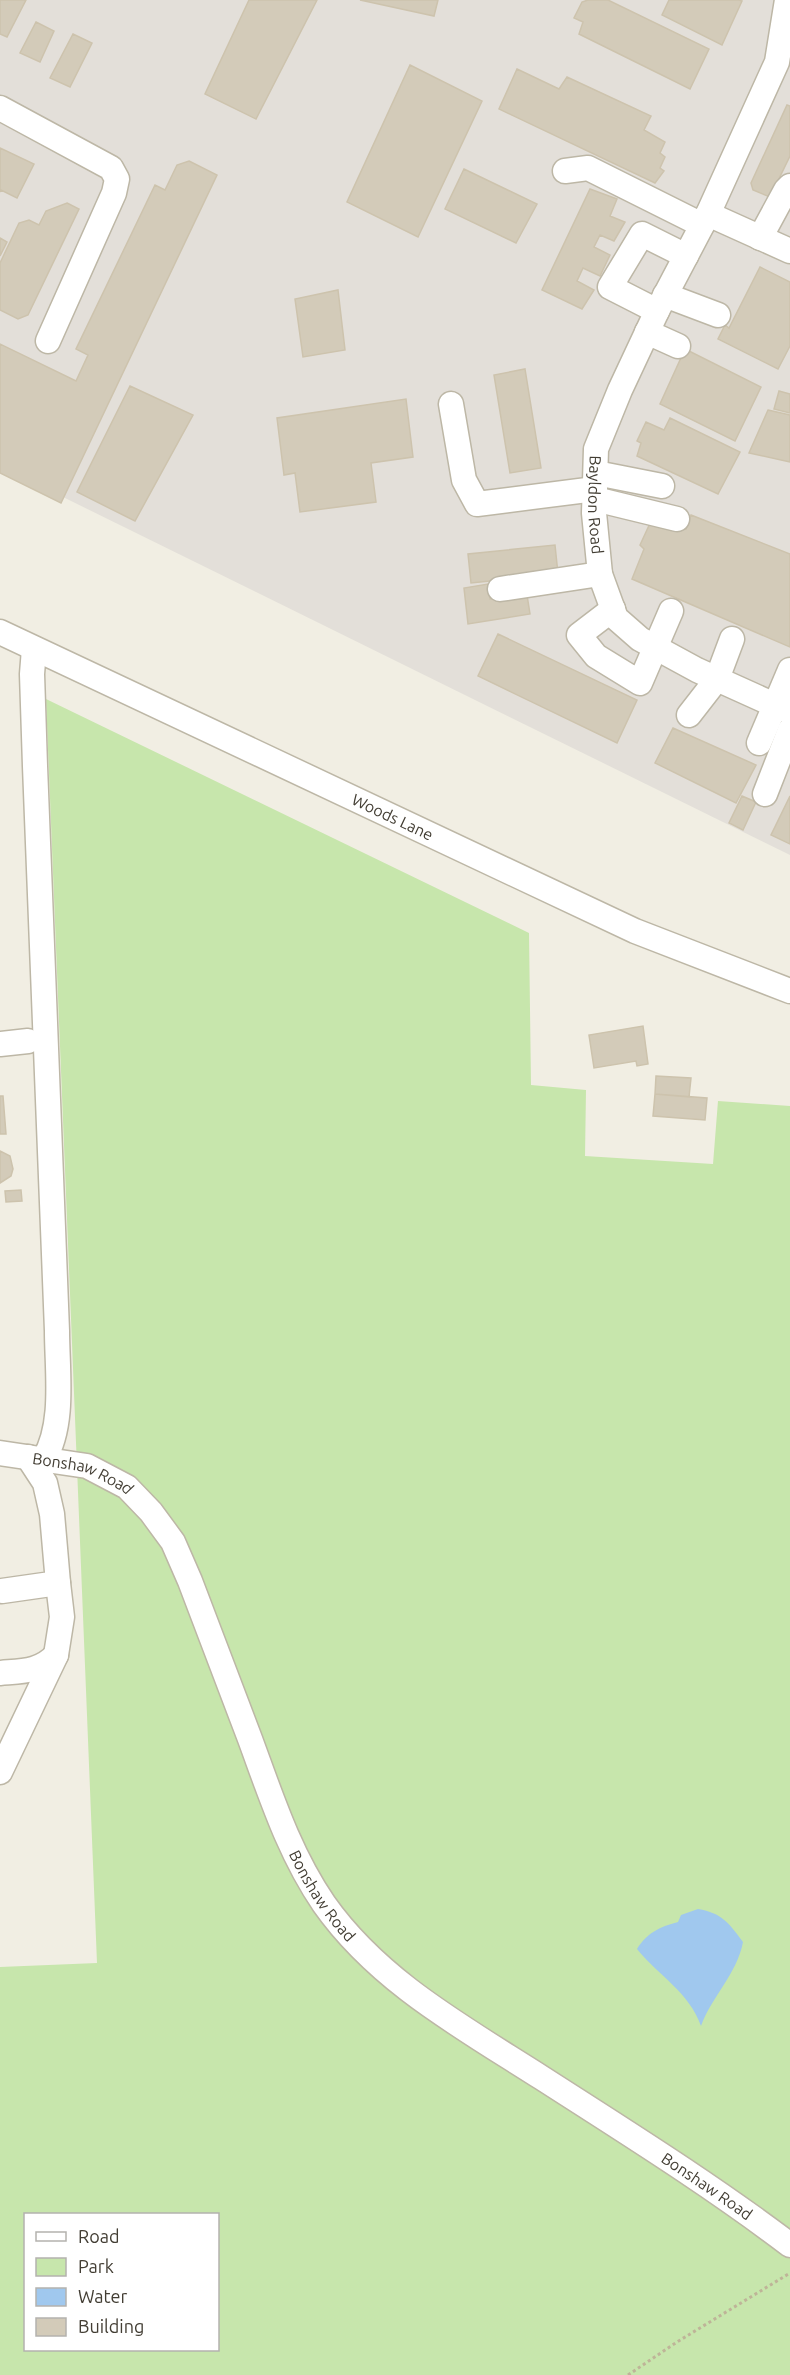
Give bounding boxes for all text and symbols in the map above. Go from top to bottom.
street label: Bayldon Road [585,455,607,555]
street label: Woods Lane [349,790,436,844]
street label: Bonshaw Road [31,1449,138,1497]
street label: Bonshaw Road [286,1847,359,1945]
street label: Bonshaw Road [658,2149,756,2223]
legend [24,2213,219,2351]
text: Road [78,2226,120,2246]
text: Park [78,2256,114,2276]
text: Water [78,2286,128,2306]
text: Building [78,2316,144,2336]

